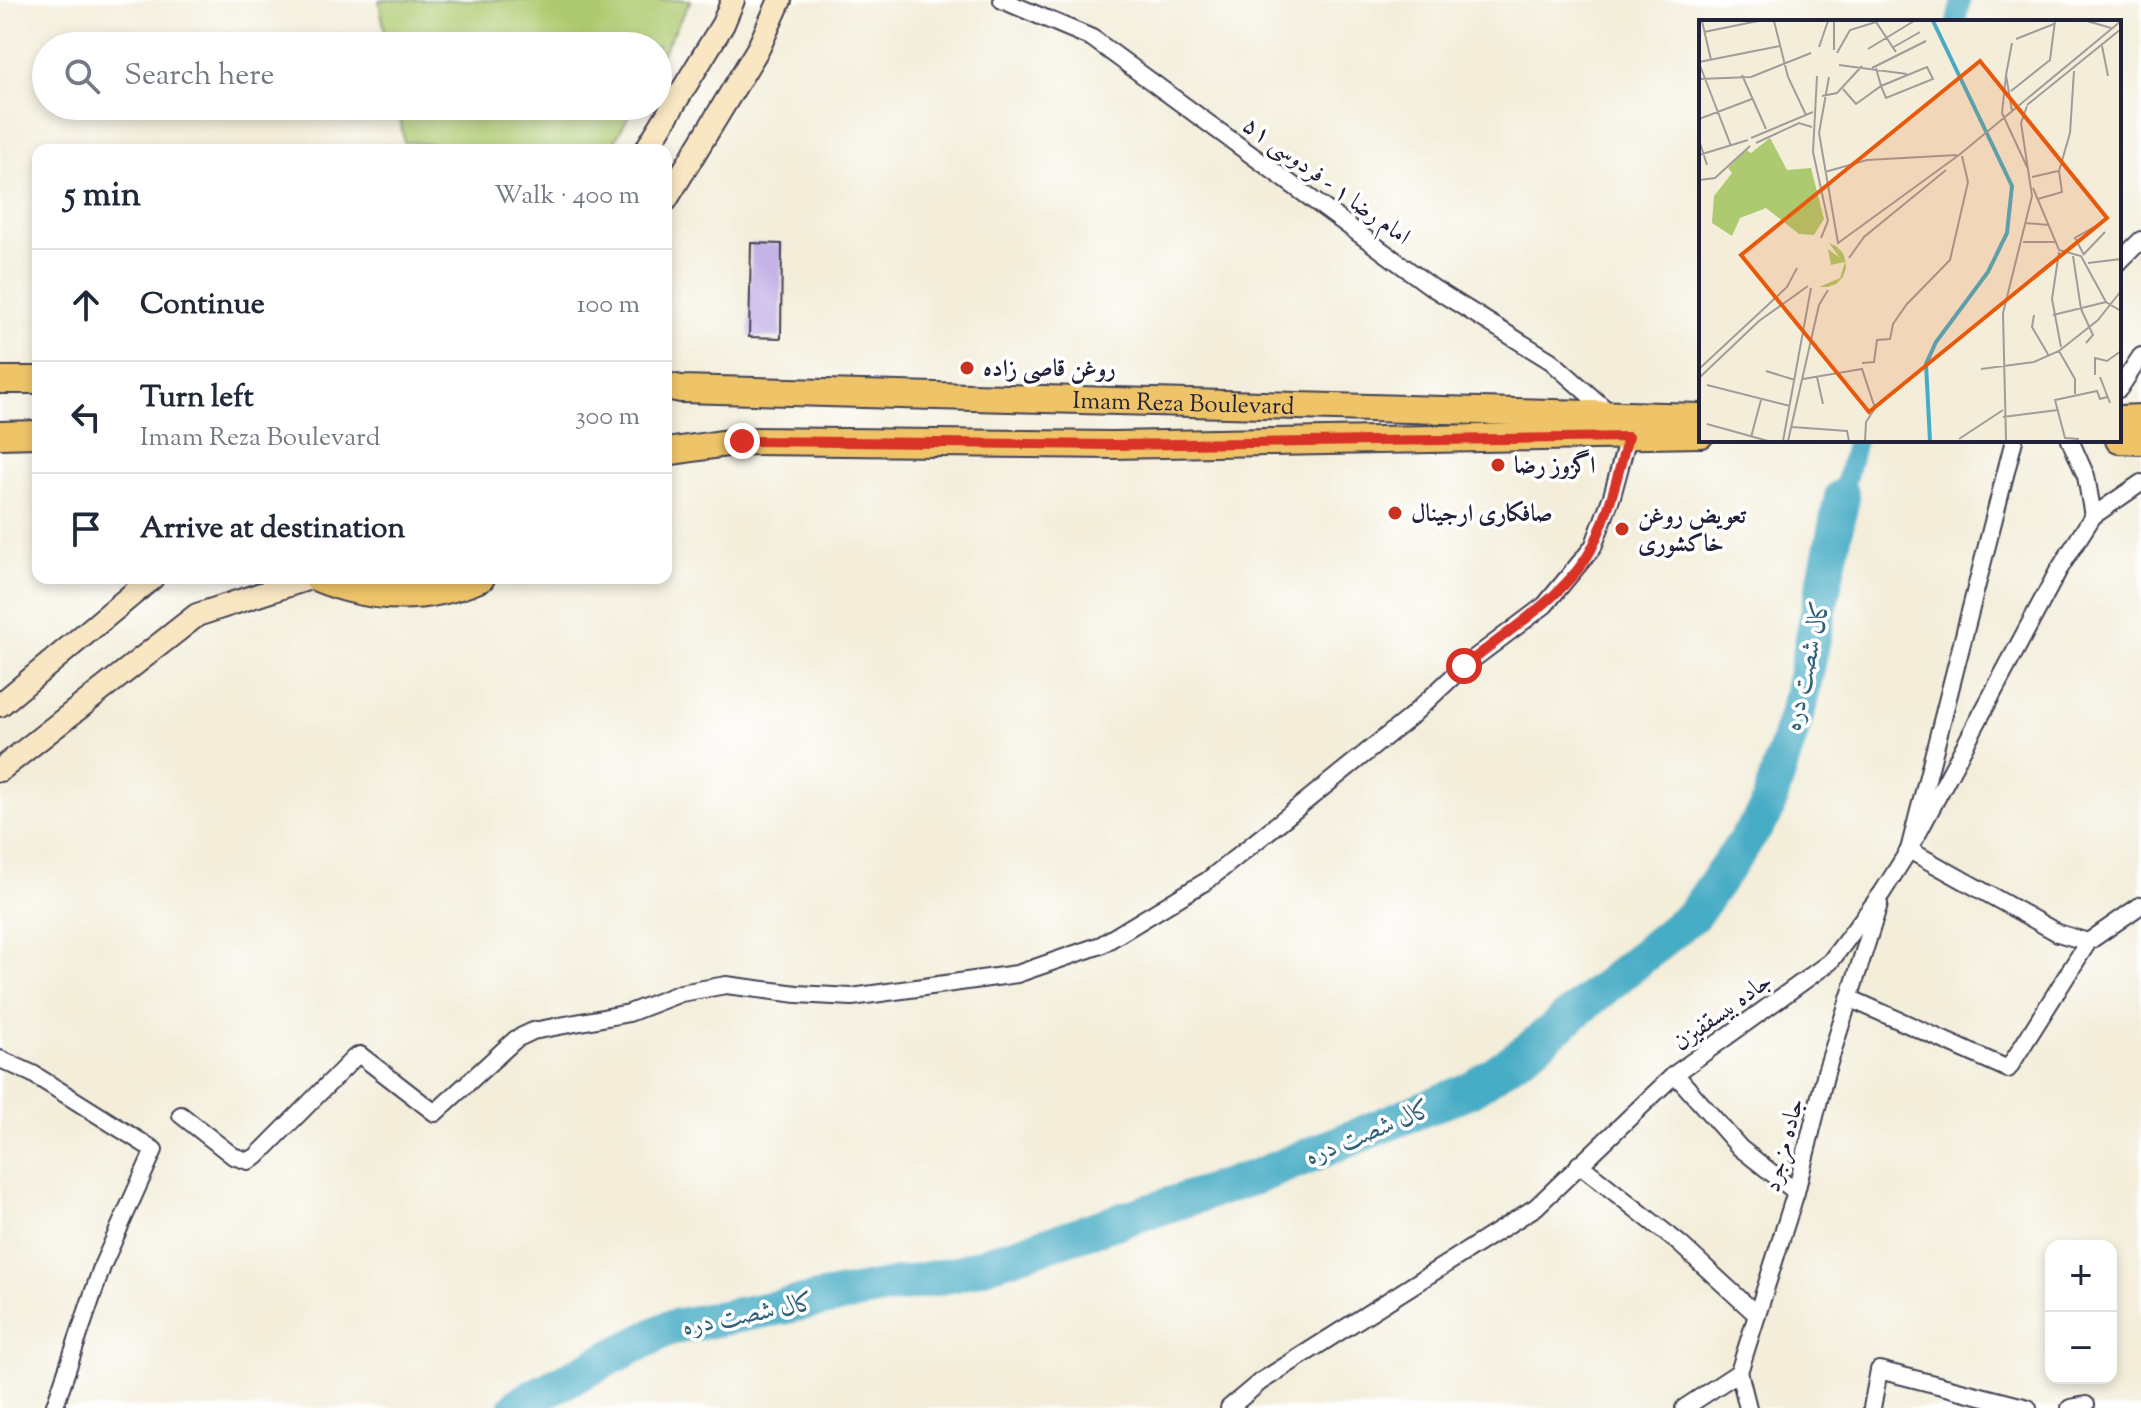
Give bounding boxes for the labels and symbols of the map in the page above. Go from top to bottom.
inset map [1699,20,2121,442]
street label: امام رضا ۱ - فردوسی ۵۱ [1234,109,1417,256]
place label: روغن قاصی زاده [983,353,1116,387]
marker: روغن قاصی زاده [958,359,976,377]
street label: Imam Reza Boulevard [1072,385,1295,425]
route end [724,423,760,459]
place label: اگزوز رضا [1514,449,1596,484]
marker: اگزوز رضا [1489,456,1507,474]
place label: صافکاری ارجینال [1411,498,1553,532]
place label: تعویض روغن خاکشوری [1638,500,1747,562]
marker: صافکاری ارجینال [1386,504,1404,522]
marker: تعویض روغن خاکشوری [1613,520,1631,538]
water label: کال شصت دره [1775,595,1842,735]
route start [1446,648,1482,684]
street label: جاده بیسقفیزن [1667,965,1780,1060]
water label: کال شصت دره [1300,1091,1439,1176]
street label: جاده مزجرد [1756,1095,1814,1196]
water label: کال شصت دره [680,1284,819,1346]

